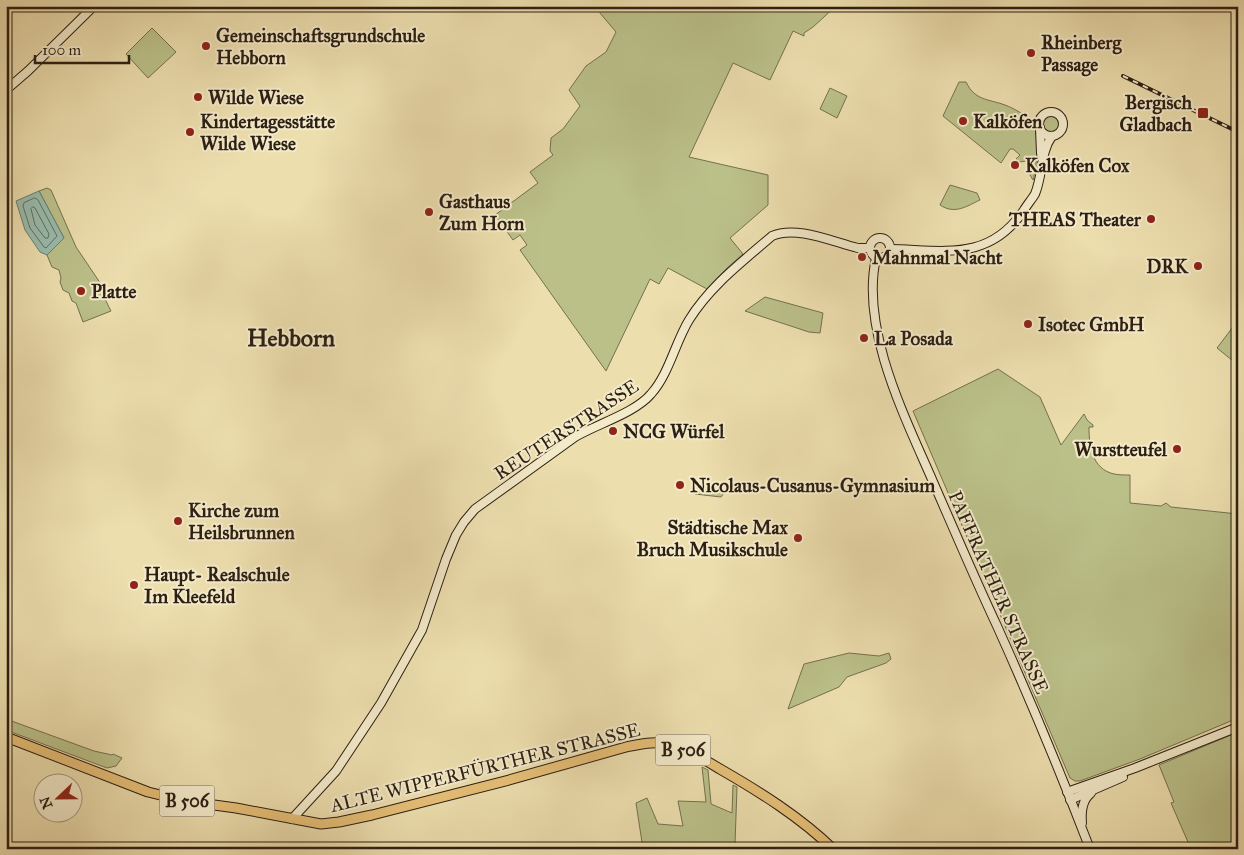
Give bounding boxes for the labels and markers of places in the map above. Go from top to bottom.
place label: Gemeinschaftsgrundschule Hebborn [216,24,425,69]
place label: Rheinberg Passage [1041,31,1122,77]
marker: Gemeinschaftsgrundschule Hebborn [200,40,212,52]
marker: Rheinberg Passage [1025,47,1037,59]
place label: Wilde Wiese [208,86,304,109]
marker: Wilde Wiese [192,91,204,103]
place label: Bergisch Gladbach [1120,91,1192,136]
marker: Bergisch Gladbach [1196,106,1210,120]
place label: Kindertagesstätte Wilde Wiese [200,110,335,155]
place label: Kalköfen [973,110,1043,133]
marker: Kalköfen [957,115,969,127]
marker: Kindertagesstätte Wilde Wiese [184,126,196,138]
place label: Kalköfen Cox [1025,154,1130,177]
marker: Kalköfen Cox [1009,159,1021,171]
place label: Gasthaus Zum Horn [439,190,525,235]
marker: Gasthaus Zum Horn [423,206,435,218]
place label: THEAS Theater [1008,208,1142,231]
marker: THEAS Theater [1145,213,1157,225]
place label: Mahnmal Nacht [872,246,1003,269]
marker: Mahnmal Nacht [856,251,868,263]
place label: DRK [1146,255,1190,278]
marker: DRK [1192,260,1204,272]
place label: Platte [91,280,136,303]
marker: Platte [75,285,87,297]
place label: Isotec GmbH [1038,313,1145,336]
marker: Isotec GmbH [1022,318,1034,330]
place label: La Posada [874,327,954,350]
marker: La Posada [858,332,870,344]
place label: NCG Würfel [623,420,725,443]
marker: NCG Würfel [607,425,619,437]
place label: Wurstteufel [1074,438,1168,461]
marker: Wurstteufel [1171,443,1183,455]
place label: Nicolaus-Cusanus-Gymnasium [690,474,935,498]
marker: Nicolaus-Cusanus-Gymnasium [674,479,686,491]
place label: Kirche zum Heilsbrunnen [188,499,295,544]
marker: Kirche zum Heilsbrunnen [172,515,184,527]
place label: Städtische Max Bruch Musikschule [636,516,789,561]
marker: Städtische Max Bruch Musikschule [792,532,804,544]
place label: Haupt- Realschule Im Kleefeld [144,563,290,608]
marker: Haupt- Realschule Im Kleefeld [128,579,140,591]

